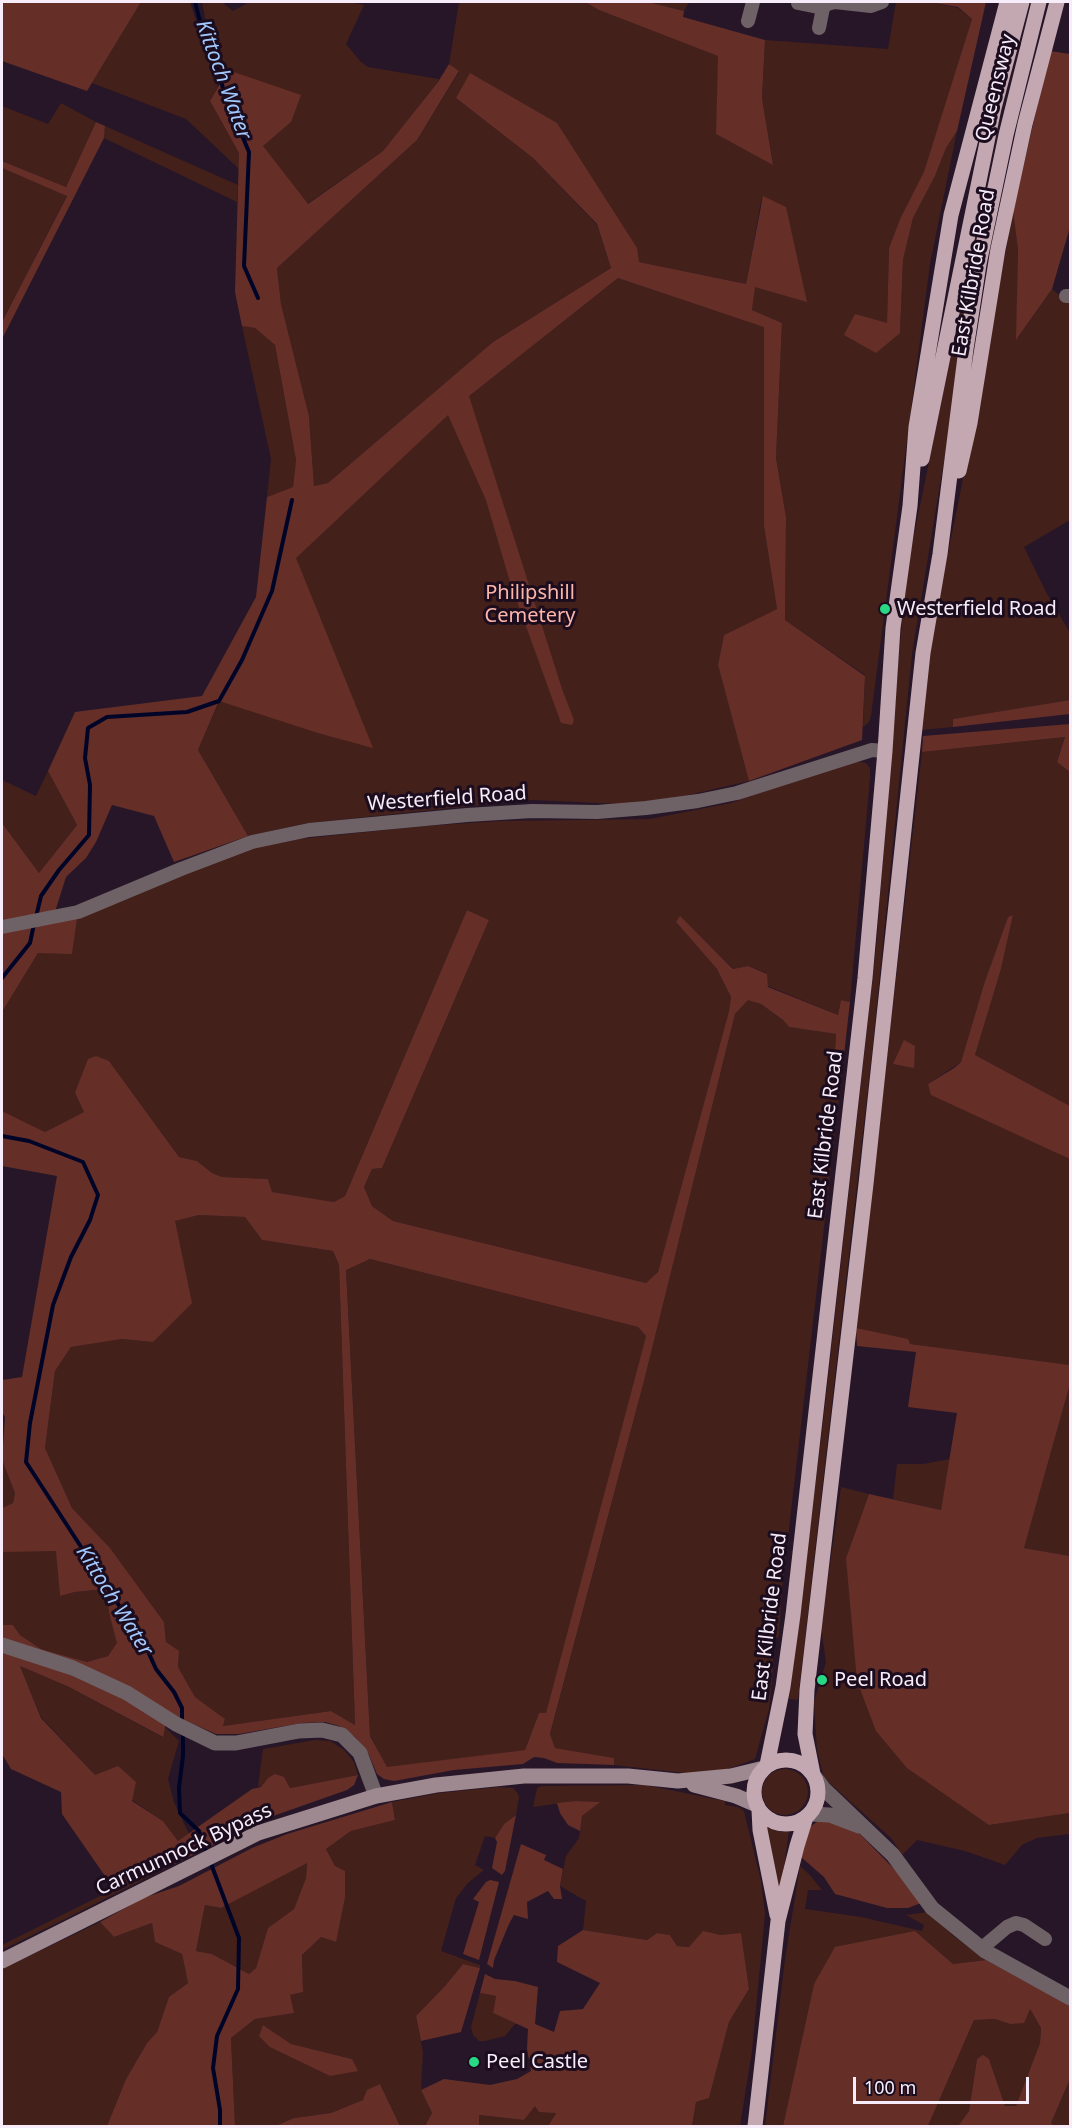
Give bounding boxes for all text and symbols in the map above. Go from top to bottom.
water label: Kittoch Water [190,17,256,143]
street label: Queensway [971,32,1021,144]
street label: East Kilbride Road [947,187,1001,359]
park label: Philipshill Cemetery [485,581,575,628]
place label: Westerfield Road [897,597,1057,621]
marker: Westerfield Road [878,602,892,616]
street label: Westerfield Road [366,781,528,817]
street label: East Kilbride Road [804,1049,848,1221]
street label: East Kilbride Road [748,1531,792,1703]
water label: Kittoch Water [70,1541,158,1661]
place label: Peel Road [834,1668,927,1692]
marker: Peel Road [815,1673,829,1687]
street label: Carmunnock Bypass [92,1799,276,1901]
place label: Peel Castle [486,2050,588,2074]
marker: Peel Castle [467,2055,481,2069]
scale bar [856,2065,1032,2103]
text: 100 m [864,2075,916,2099]

